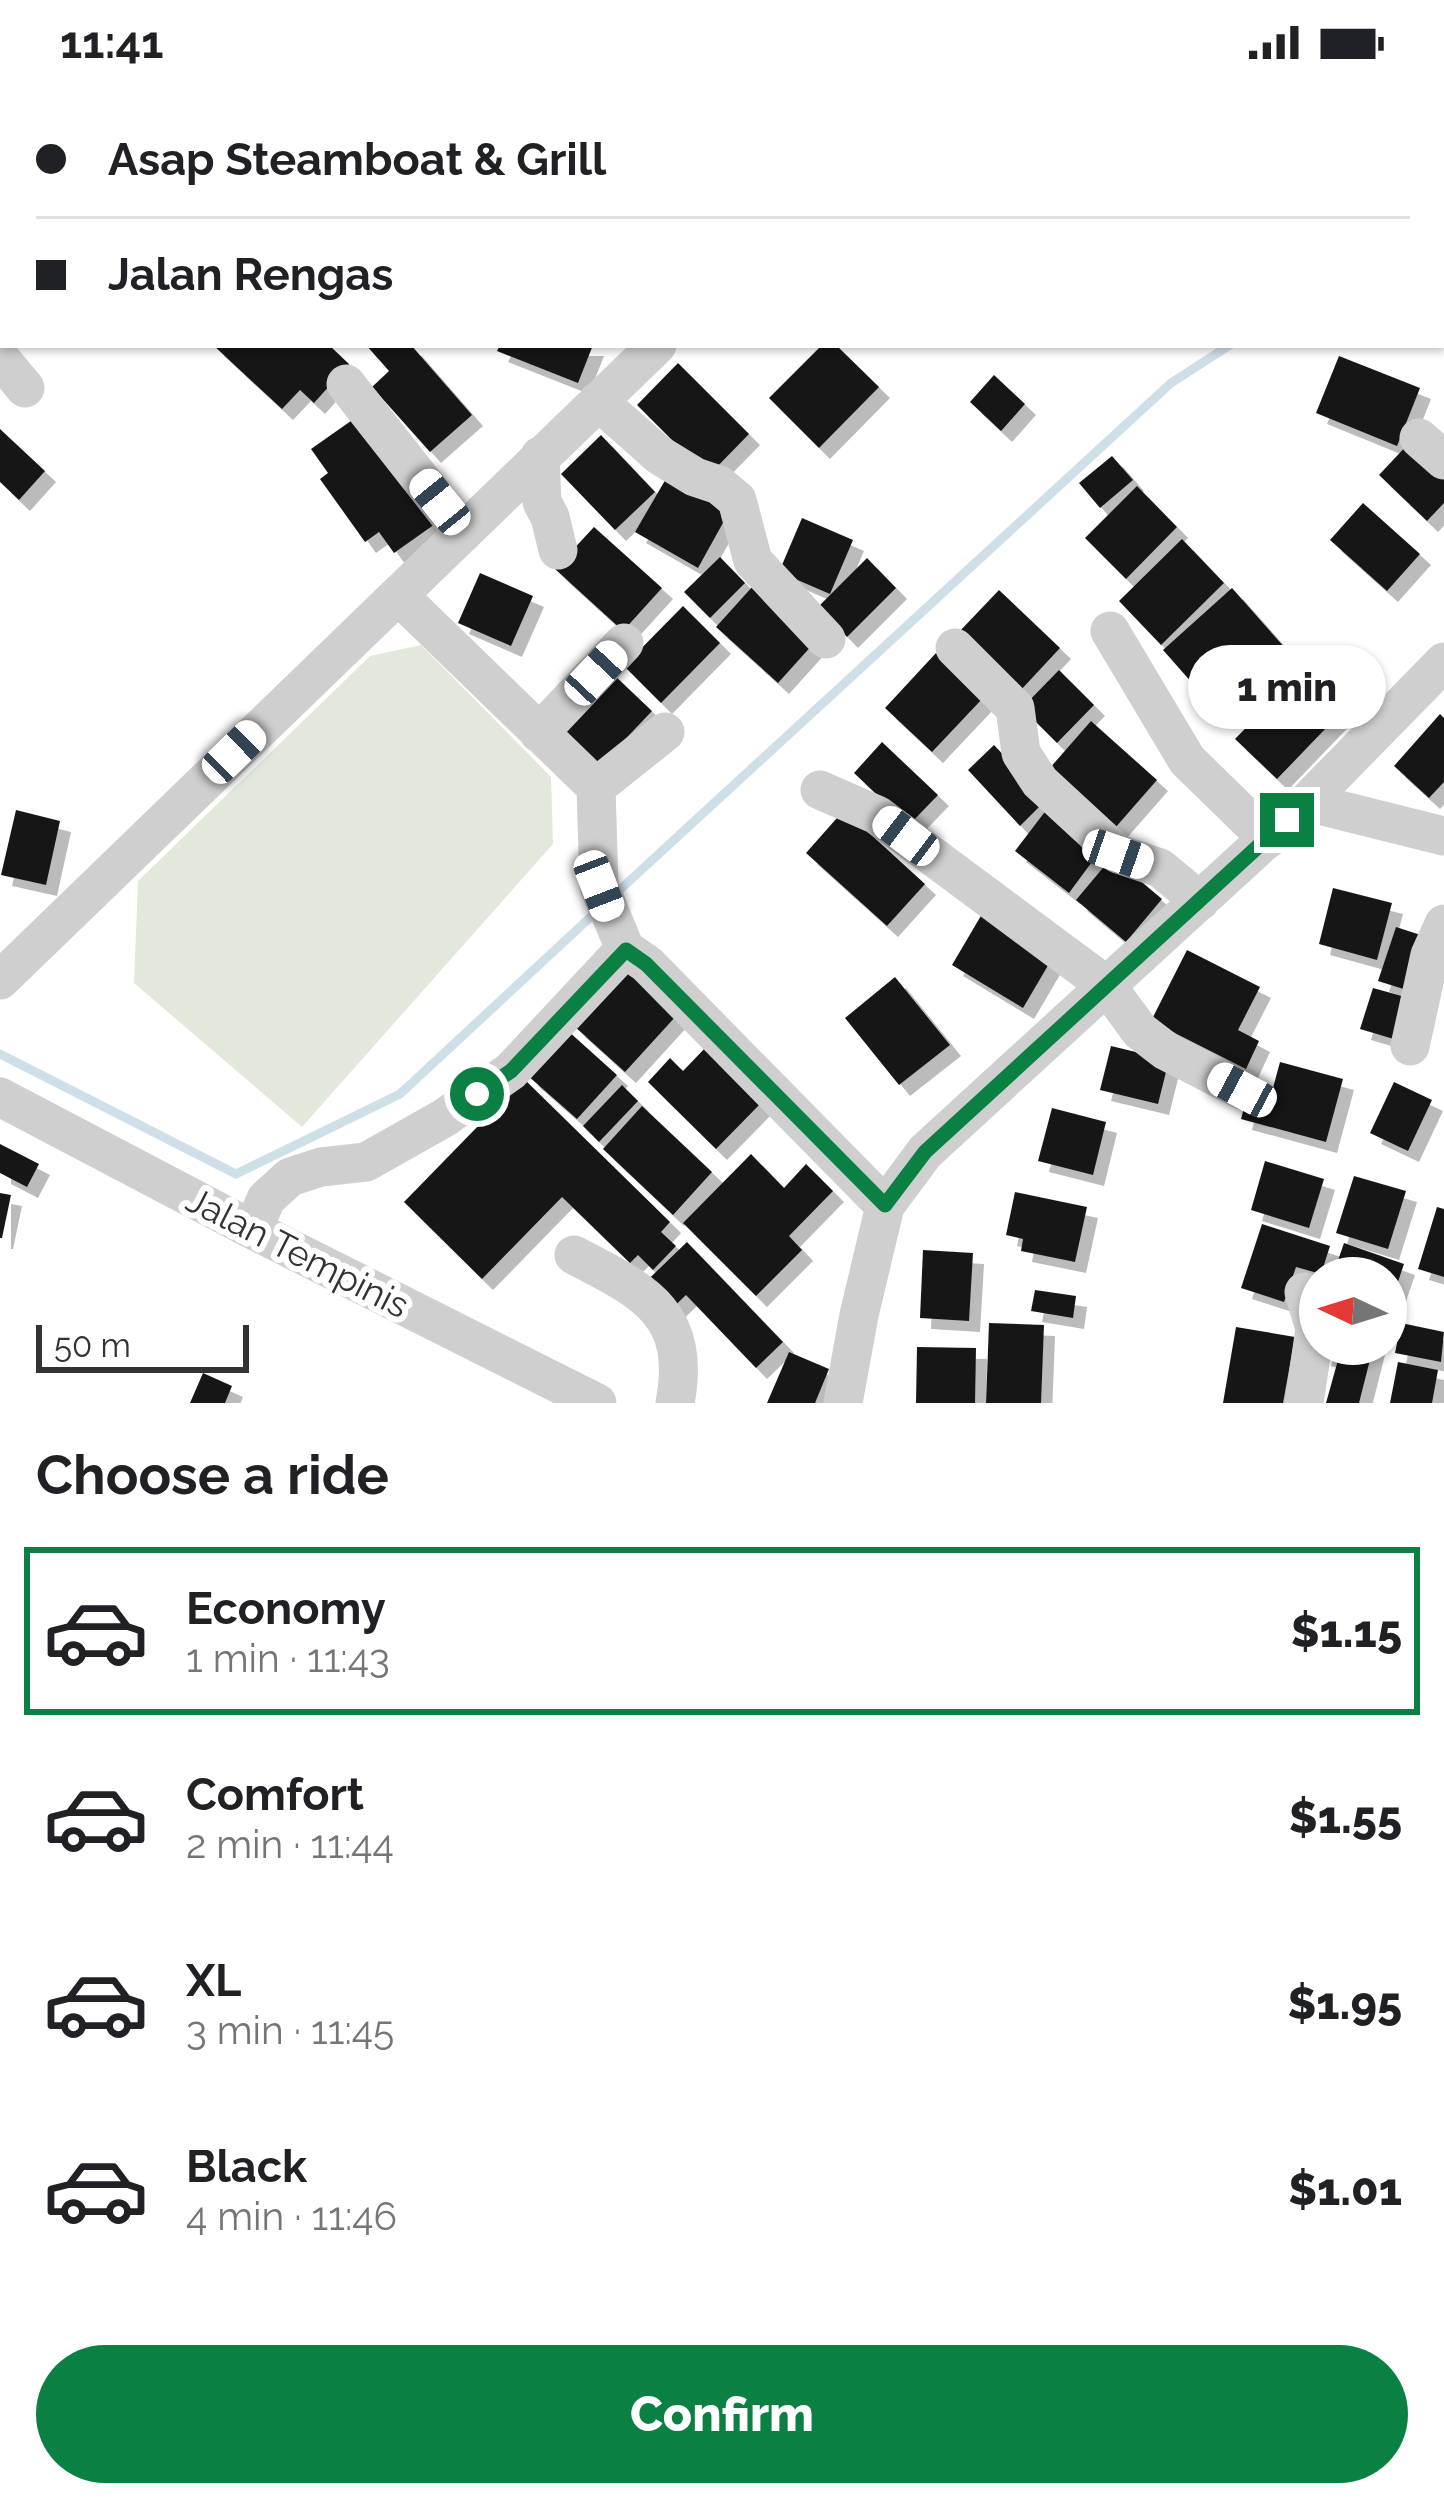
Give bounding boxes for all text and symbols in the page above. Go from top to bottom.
text: 11:41 [60,16,164,69]
text: Asap Steamboat & Grill [108,133,606,186]
text: Jalan Rengas [108,248,393,301]
car [403,463,477,541]
car [558,634,634,712]
callout: 1 min [1188,646,1386,730]
text: 1 min [1237,664,1337,710]
car [196,714,272,790]
route end [1260,793,1314,847]
car [866,800,946,872]
car [1078,825,1158,883]
car [569,846,629,926]
car [1202,1057,1282,1123]
route start [450,1067,504,1121]
street label: Jalan Tempinis [180,1178,416,1326]
north arrow [1299,1257,1407,1365]
map controls [1299,1257,1407,1365]
scale bar [36,1319,249,1372]
text: 50 m [54,1326,131,1365]
text: Choose a ride [36,1443,389,1507]
icon: car [42,1577,150,1685]
text: Economy [186,1582,386,1635]
text: $1.15 [1291,1605,1402,1658]
text: 1 min · 11:43 [186,1635,390,1681]
icon: car [42,1763,150,1871]
text: Comfort [186,1768,364,1821]
text: $1.55 [1289,1791,1402,1844]
text: 2 min · 11:44 [186,1821,394,1867]
icon: car [42,1949,150,2057]
text: XL [186,1954,241,2007]
text: $1.95 [1287,1977,1402,2030]
text: 3 min · 11:45 [186,2007,394,2053]
icon: car [42,2135,150,2243]
text: Black [186,2140,307,2193]
text: $1.01 [1288,2163,1402,2216]
text: 4 min · 11:46 [186,2193,397,2239]
button: Confirm [36,2345,1408,2483]

